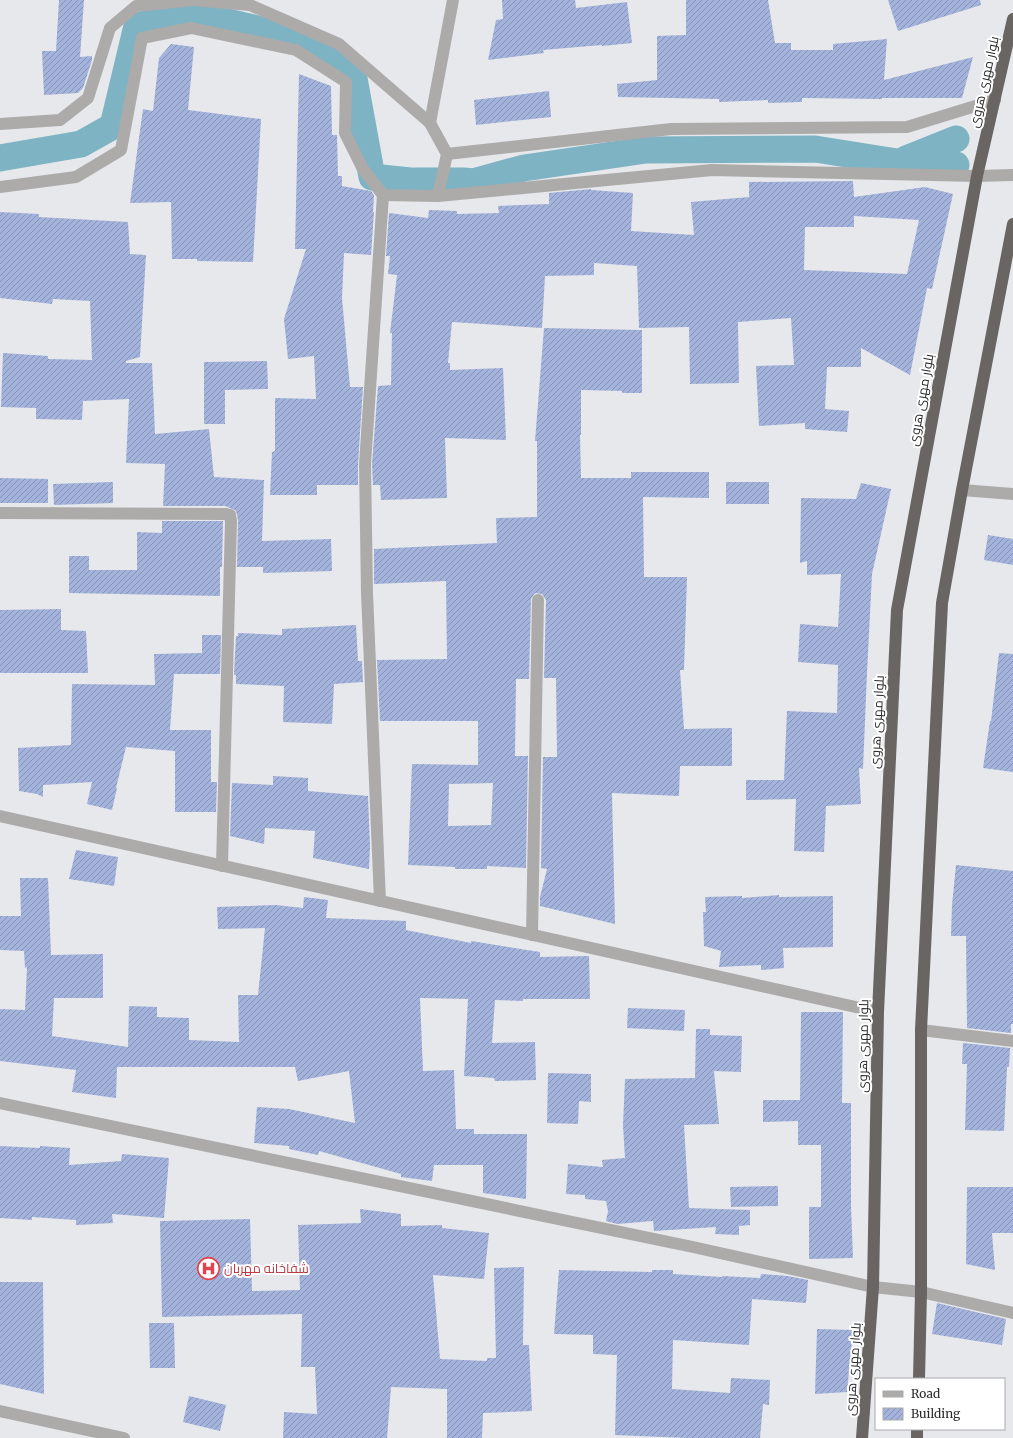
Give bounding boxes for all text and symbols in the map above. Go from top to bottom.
street label: بلوار مهری هروی [965,35,1003,129]
street label: بلوار مهری هروی [905,352,937,448]
street label: بلوار مهری هروی [866,675,888,769]
street label: بلوار مهری هروی [854,999,872,1093]
hospital icon: شفاخانه مهربان [196,1255,222,1281]
place label: شفاخانه مهربان [224,1260,309,1277]
street label: بلوار مهری هروی [841,1322,865,1416]
legend [875,1378,1005,1430]
text: Road [911,1386,940,1401]
text: Building [911,1406,961,1421]

